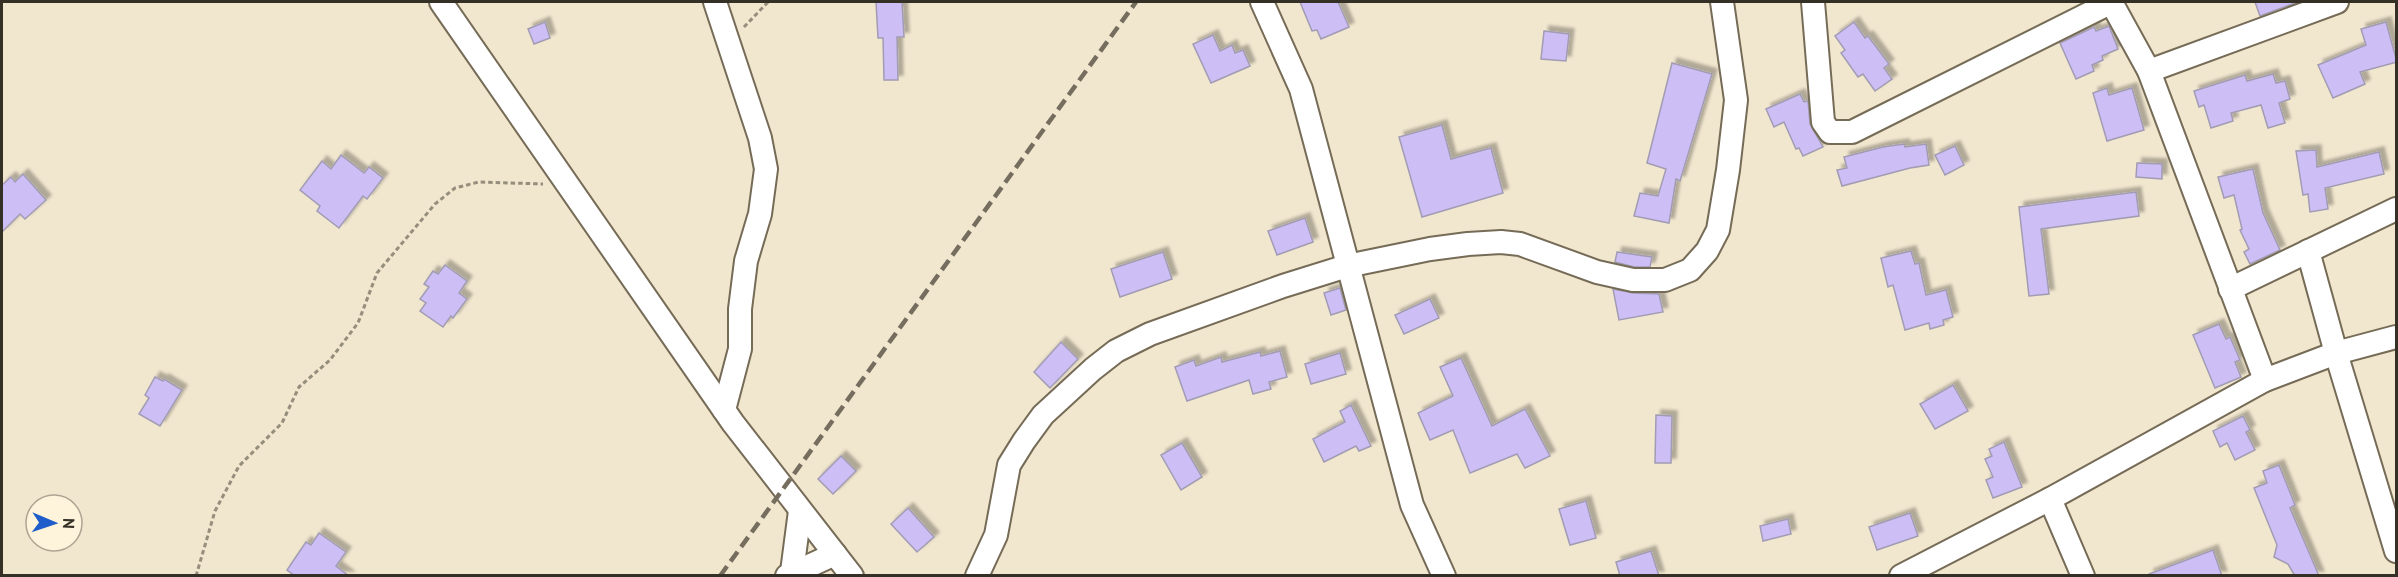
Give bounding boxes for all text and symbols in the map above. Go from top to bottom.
north arrow [24,493,84,553]
text: N [59,518,79,529]

